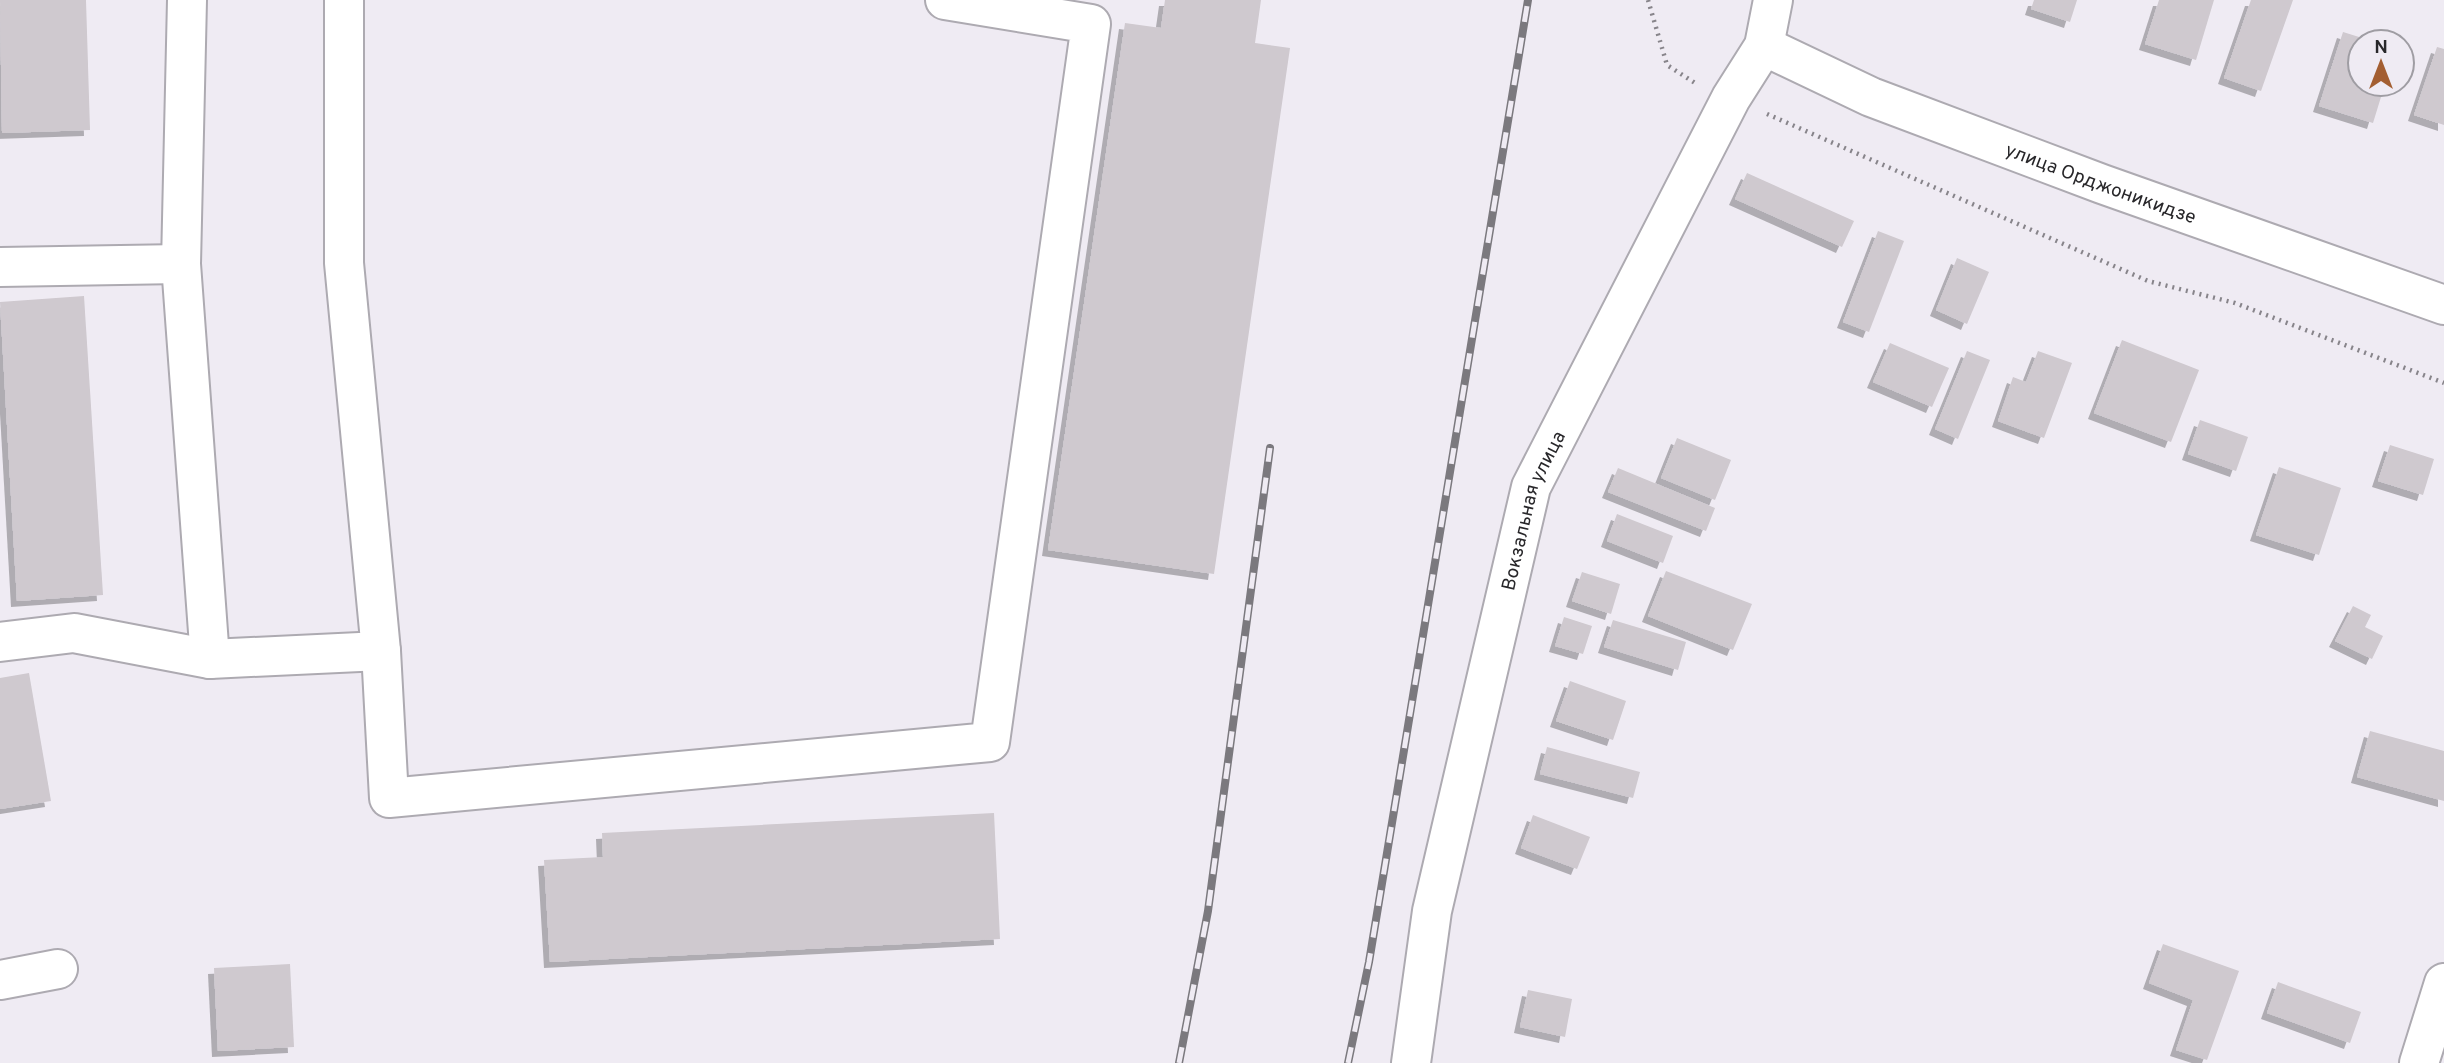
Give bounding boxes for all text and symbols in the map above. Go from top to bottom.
north arrow [2346,28,2416,98]
text: N [2374,36,2388,60]
street label: улица Орджоникидзе [2001,139,2199,230]
street label: Вокзальная улица [1497,427,1572,593]

